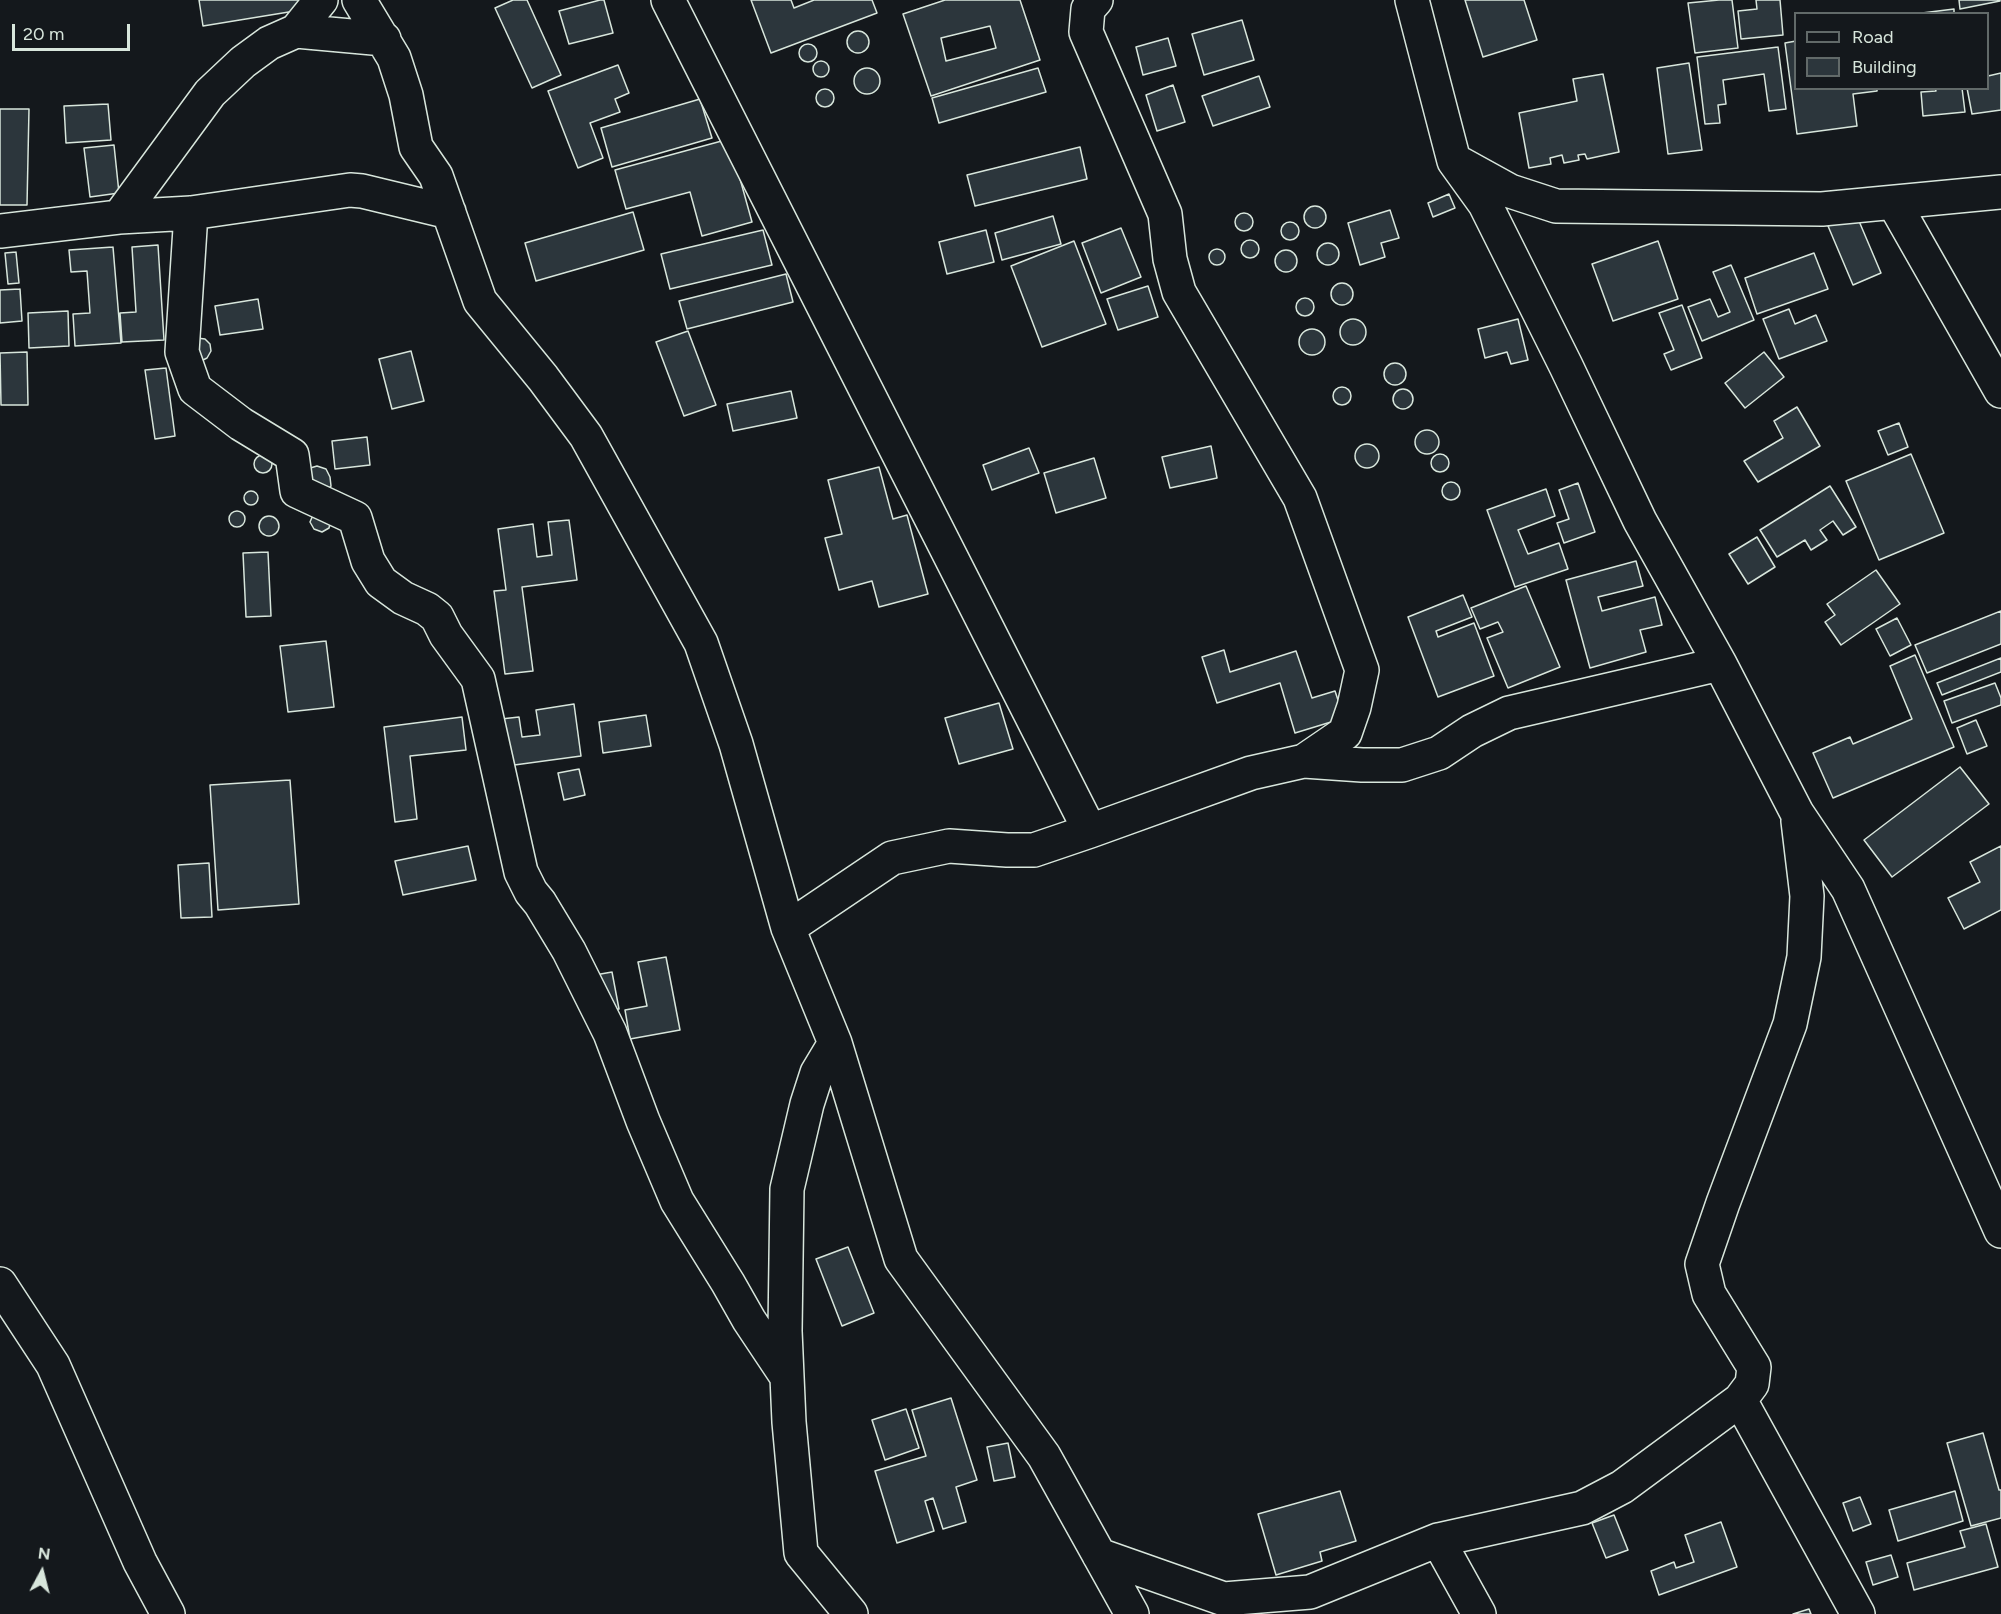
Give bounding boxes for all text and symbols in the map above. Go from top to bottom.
scale bar [15,12,134,50]
legend [1794,12,1989,90]
text: 20 m [23,23,64,45]
text: Road [1852,26,1893,48]
text: Building [1852,56,1917,78]
north arrow [12,1542,72,1602]
text: N [37,1543,52,1564]

